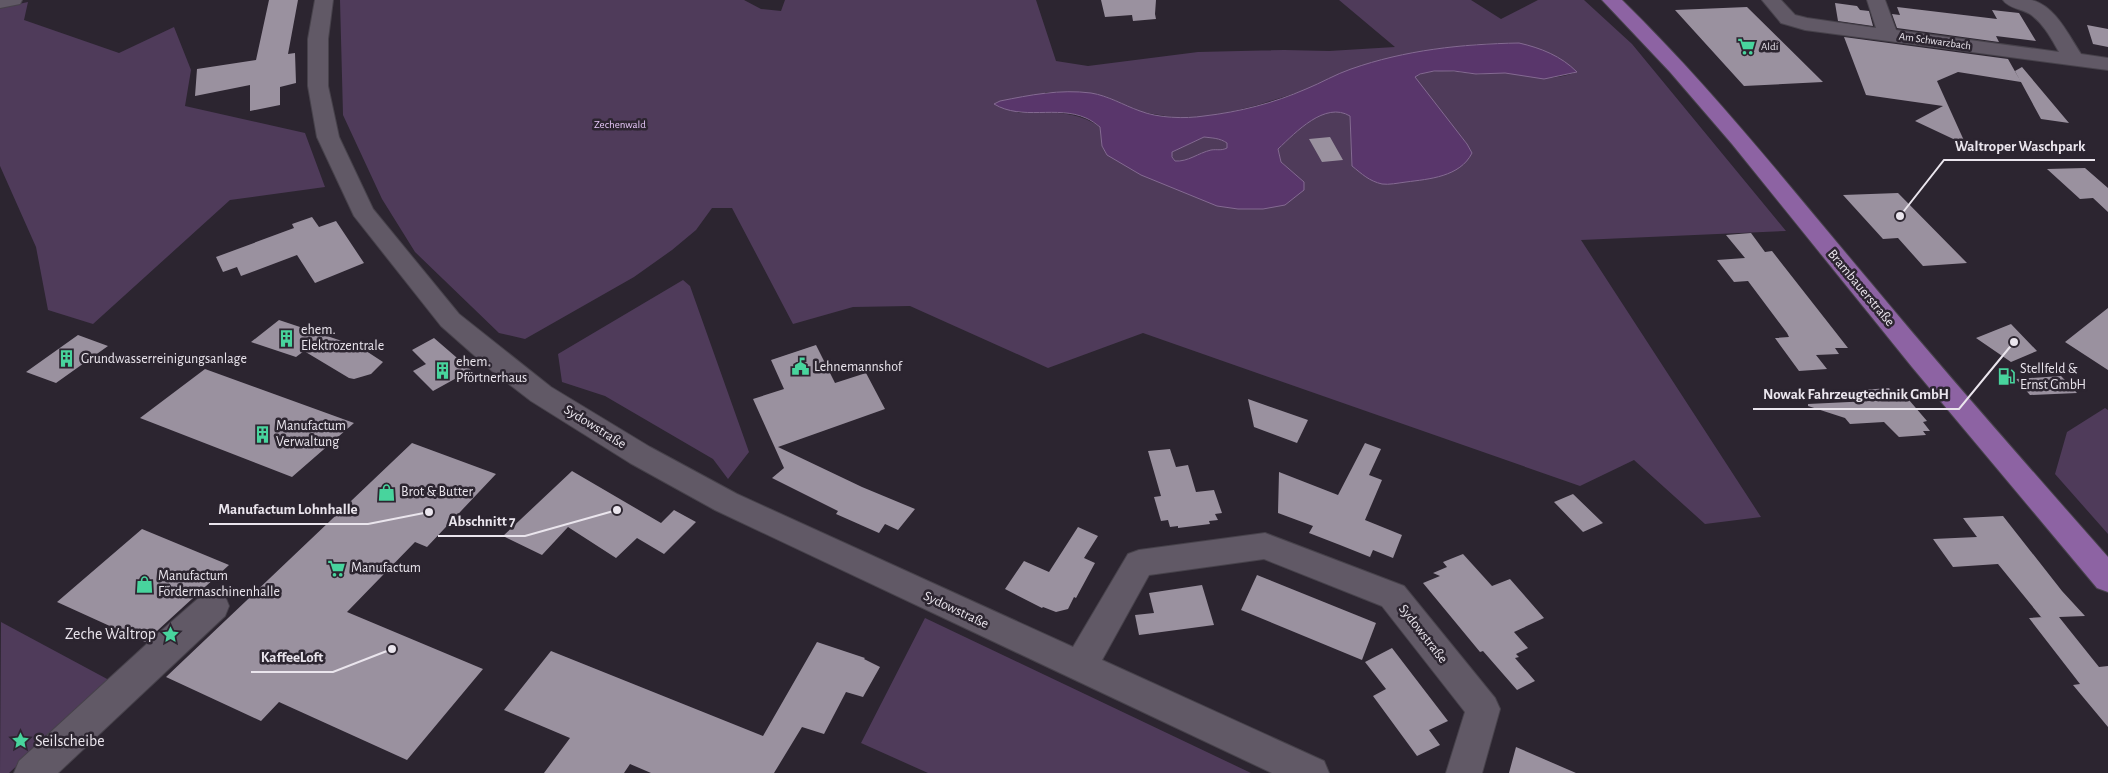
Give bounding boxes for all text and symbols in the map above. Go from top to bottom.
street label: Am Schwarzbach [1898,31,1972,51]
supermarket icon: Aldi [1737,36,1757,56]
place label: Aldi [1761,41,1778,52]
park label: Zechenwald [594,119,646,130]
callout: Waltroper Waschpark [1944,130,2095,160]
text: Waltroper Waschpark [1955,139,2086,154]
street label: Brambauerstraße [1825,247,1897,329]
place label: ehem. Elektrozentrale [301,323,384,353]
building icon: ehem. Elektrozentrale [277,328,297,348]
building icon: Grundwasserreinigungsanlage [57,349,77,369]
place label: Grundwasserreinigungsanlage [81,352,247,366]
place label: ehem. Pförtnerhaus [456,355,527,385]
public building icon: Lehnemannshof [790,357,810,377]
building icon: ehem. Pförtnerhaus [432,360,452,380]
place label: Lehnemannshof [814,360,903,374]
place label: Stellfeld & Ernst GmbH [2020,362,2086,392]
fuel station icon: Stellfeld & Ernst GmbH [1996,367,2016,387]
callout: Nowak Fahrzeugtechnik GmbH [1753,379,1959,409]
text: Nowak Fahrzeugtechnik GmbH [1763,387,1949,402]
street label: Sydowstraße [562,402,628,452]
place label: Manufactum Verwaltung [276,419,346,449]
building icon: Manufactum Verwaltung [252,424,272,444]
shop icon: Brot & Butter [377,482,397,502]
place label: Brot & Butter [401,485,473,499]
callout: Manufactum Lohnhalle [209,494,368,524]
text: Manufactum Lohnhalle [218,502,358,517]
callout: Abschnitt 7 [438,506,525,536]
text: Abschnitt 7 [448,514,516,529]
supermarket icon: Manufactum [327,558,347,578]
place label: Manufactum [351,561,421,575]
place label: Manufactum Fördermaschinenhalle [158,569,280,599]
shop icon: Manufactum Fördermaschinenhalle [134,574,154,594]
street label: Sydowstraße [921,589,991,631]
street label: Sydowstraße [1396,602,1450,666]
place icon: Zeche Waltrop [160,624,180,644]
place label: Zeche Waltrop [65,626,156,642]
callout: KaffeeLoft [251,642,333,672]
text: KaffeeLoft [261,650,323,665]
place icon: Seilscheibe [11,731,31,751]
place label: Seilscheibe [35,733,105,749]

